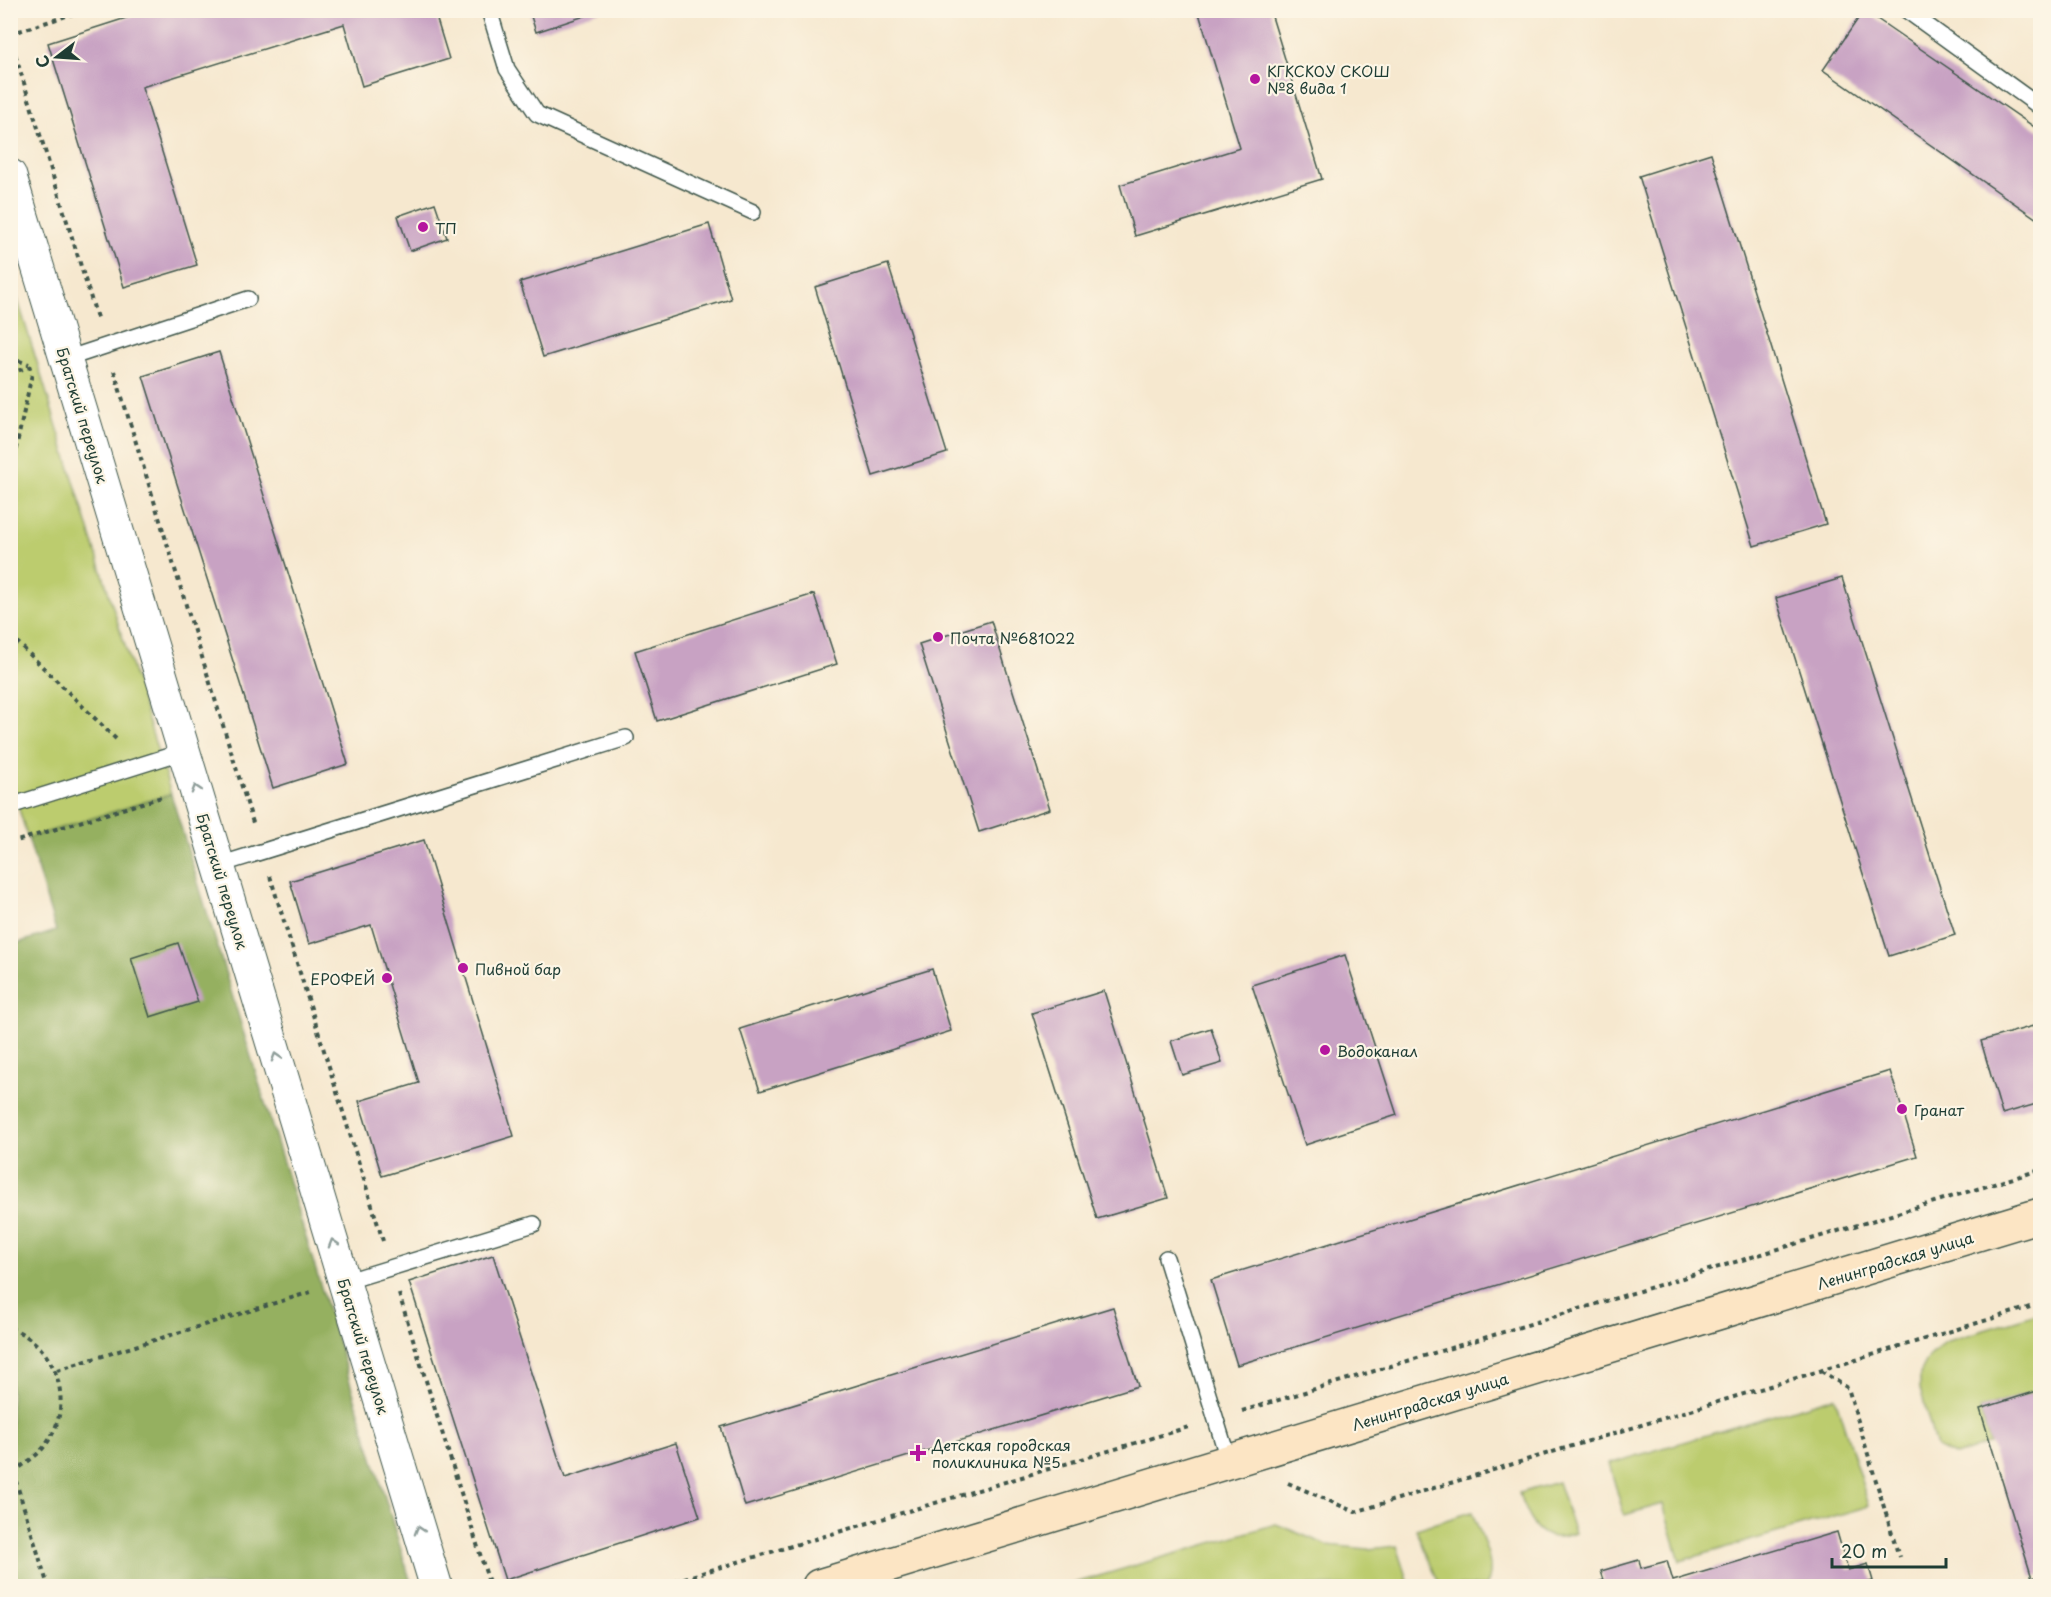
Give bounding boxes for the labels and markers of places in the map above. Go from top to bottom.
place label: КГКСКОУ СКОШ №8 вида 1 [1267,59,1390,99]
marker: КГКСКОУ СКОШ №8 вида 1 [1248,72,1262,86]
place label: ТП [435,216,457,239]
marker: ТП [416,220,430,234]
place label: Почта №681022 [950,626,1075,649]
marker: Почта №681022 [931,630,945,644]
place label: Пивной бар [475,957,561,980]
marker: Пивной бар [456,961,470,975]
place label: ЕРОФЕЙ [310,967,375,990]
marker: ЕРОФЕЙ [380,971,394,985]
place label: Водоканал [1337,1039,1418,1062]
marker: Водоканал [1318,1043,1332,1057]
place label: Гранат [1914,1098,1965,1121]
marker: Гранат [1895,1102,1909,1116]
place label: Детская городская поликлиника №5 [931,1433,1071,1473]
marker: Детская городская поликлиника №5 [909,1444,927,1462]

